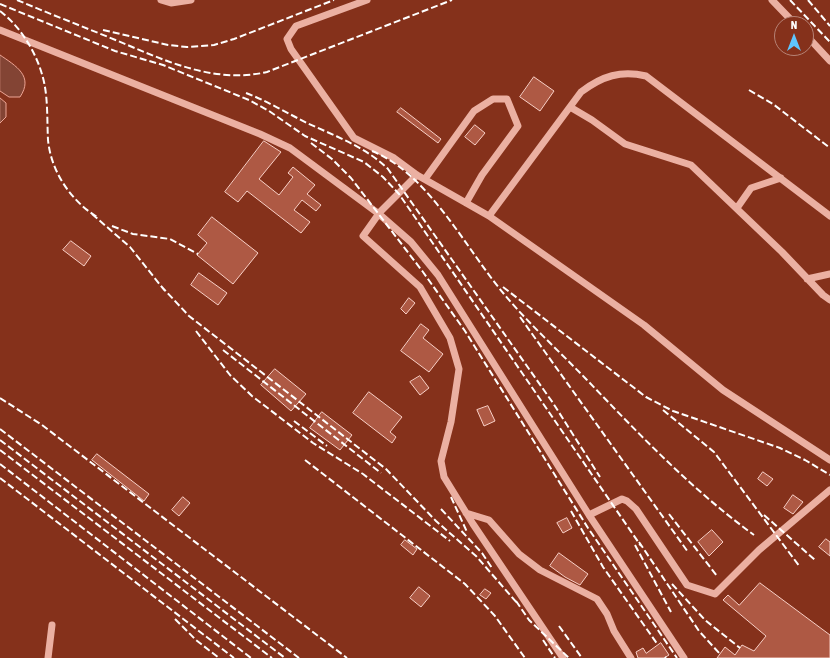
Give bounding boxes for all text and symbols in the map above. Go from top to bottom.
north arrow [774,16,814,56]
text: N [791,19,797,31]

